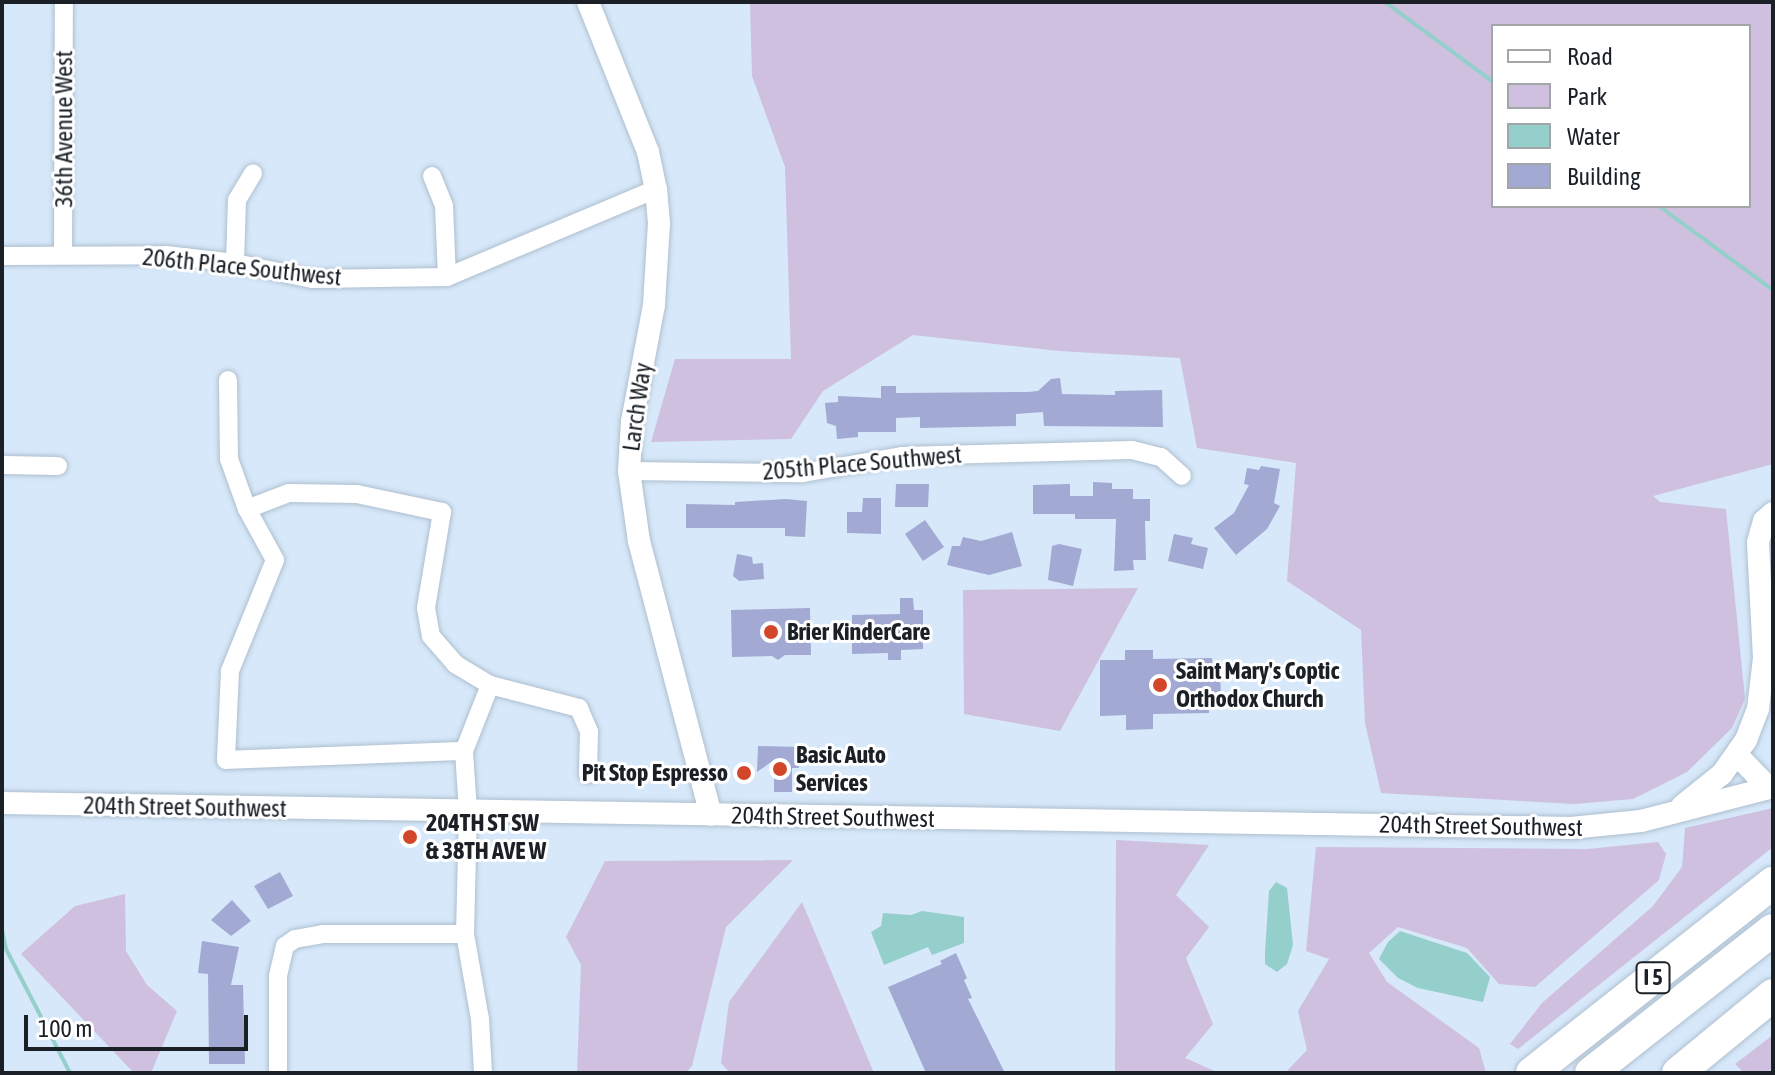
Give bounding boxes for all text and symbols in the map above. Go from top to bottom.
legend [1491,24,1751,208]
text: Road [1567,43,1613,70]
street label: 36th Avenue West [50,50,78,208]
text: Park [1567,83,1607,110]
text: Water [1567,123,1620,150]
text: Building [1567,163,1640,190]
street label: 206th Place Southwest [141,242,343,292]
street label: Larch Way [617,361,657,453]
street label: 205th Place Southwest [761,440,963,486]
place label: Brier KinderCare [787,618,930,646]
marker: Brier KinderCare [762,623,780,641]
place label: Saint Mary's Coptic Orthodox Church [1176,657,1339,713]
marker: Saint Mary's Coptic Orthodox Church [1151,676,1169,694]
place label: Basic Auto Services [796,741,886,797]
place label: Pit Stop Espresso [582,759,728,787]
marker: Basic Auto Services [771,760,789,778]
marker: Pit Stop Espresso [735,764,753,782]
street label: 204th Street Southwest [83,791,287,823]
street label: 204th Street Southwest [731,801,935,833]
place label: 204TH ST SW & 38TH AVE W [426,809,546,865]
street label: 204th Street Southwest [1379,810,1583,842]
marker: 204TH ST SW & 38TH AVE W [401,828,419,846]
road number: I 5 [1635,960,1671,996]
scale bar [28,999,252,1049]
text: 100 m [38,1015,92,1042]

